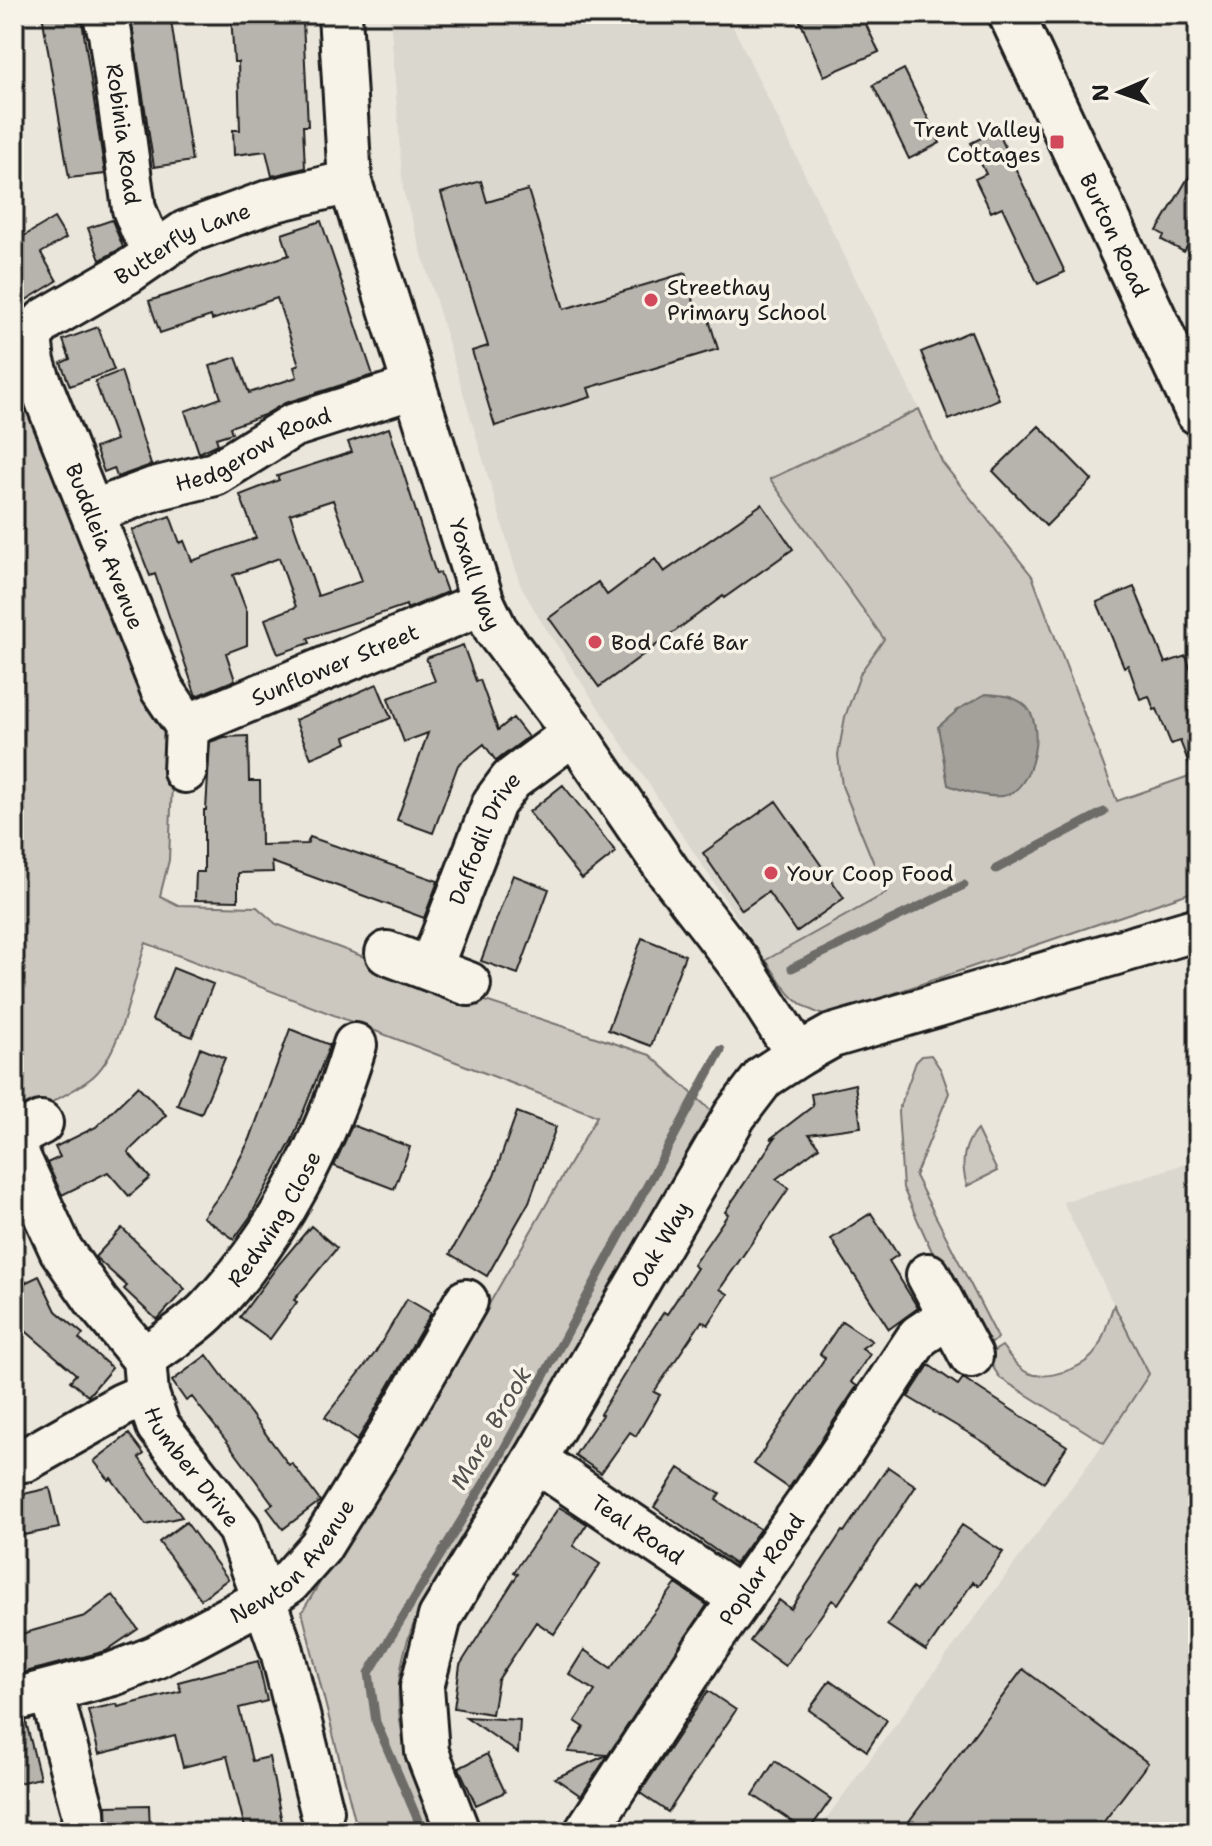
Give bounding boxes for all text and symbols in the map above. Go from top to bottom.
north arrow [1080,52,1160,132]
street label: Robinia Road [100,62,148,207]
text: N [1086,83,1115,102]
place label: Trent Valley Cottages [913,115,1041,169]
marker: Trent Valley Cottages [1048,133,1066,151]
street label: Burton Road [1073,168,1156,302]
street label: Butterfly Lane [109,195,254,291]
place label: Streethay Primary School [667,273,827,327]
marker: Streethay Primary School [642,291,660,309]
street label: Hedgerow Road [172,400,335,498]
street label: Buddleia Avenue [59,459,151,634]
street label: Yoxall Way [443,515,508,635]
street label: Sunflower Street [247,617,423,712]
place label: Bod Café Bar [611,628,749,657]
marker: Bod Café Bar [586,633,604,651]
street label: Daffodil Drive [442,764,526,909]
place label: Your Coop Food [787,859,954,888]
marker: Your Coop Food [762,864,780,882]
street label: Redwing Close [220,1146,327,1293]
street label: Oak Way [623,1196,697,1293]
water label: Mare Brook [443,1360,539,1496]
street label: Humber Drive [138,1403,247,1533]
street label: Teal Road [586,1488,690,1571]
street label: Newton Avenue [224,1493,361,1630]
street label: Poplar Road [712,1507,811,1631]

